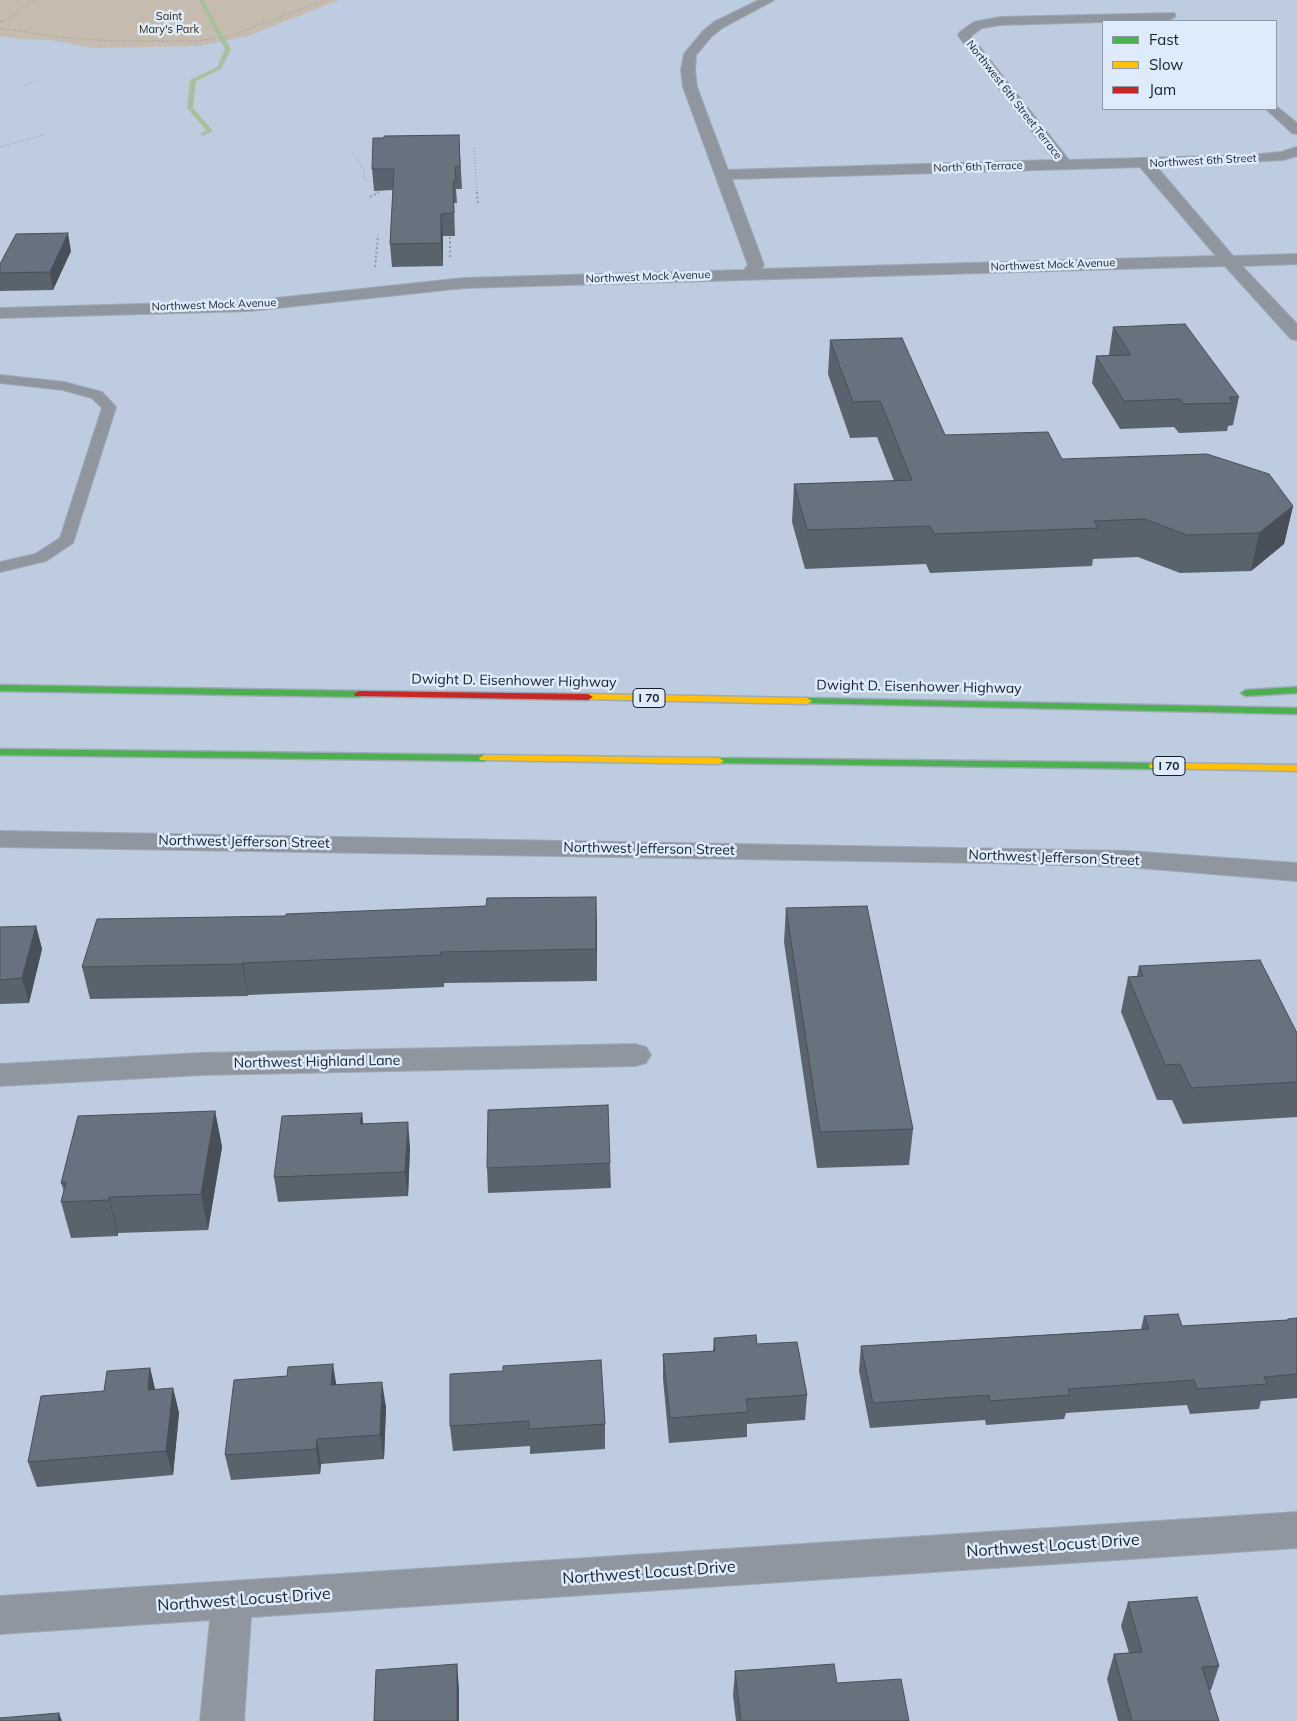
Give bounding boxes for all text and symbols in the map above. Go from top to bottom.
park label: Saint Mary's Park [139,10,199,36]
legend [1102,20,1277,110]
text: Fast [1149,30,1179,49]
street label: Northwest 6th Street Terrace [963,38,1065,162]
text: Slow [1149,55,1183,74]
text: Jam [1149,80,1176,99]
street label: Northwest 6th Street [1149,152,1257,170]
street label: North 6th Terrace [933,159,1023,175]
street label: Northwest Mock Avenue [990,256,1116,274]
street label: Northwest Mock Avenue [585,268,711,286]
street label: Northwest Mock Avenue [151,296,277,314]
street label: Dwight D. Eisenhower Highway [411,671,617,691]
street label: Dwight D. Eisenhower Highway [816,677,1022,697]
road number: I 70 [633,688,665,708]
road number: I 70 [1153,756,1185,776]
street label: Northwest Jefferson Street [158,832,330,852]
street label: Northwest Jefferson Street [563,839,735,859]
street label: Northwest Jefferson Street [968,847,1140,869]
street label: Northwest Highland Lane [234,1052,400,1072]
street label: Northwest Locust Drive [966,1530,1140,1562]
street label: Northwest Locust Drive [562,1557,736,1589]
street label: Northwest Locust Drive [157,1584,331,1616]

